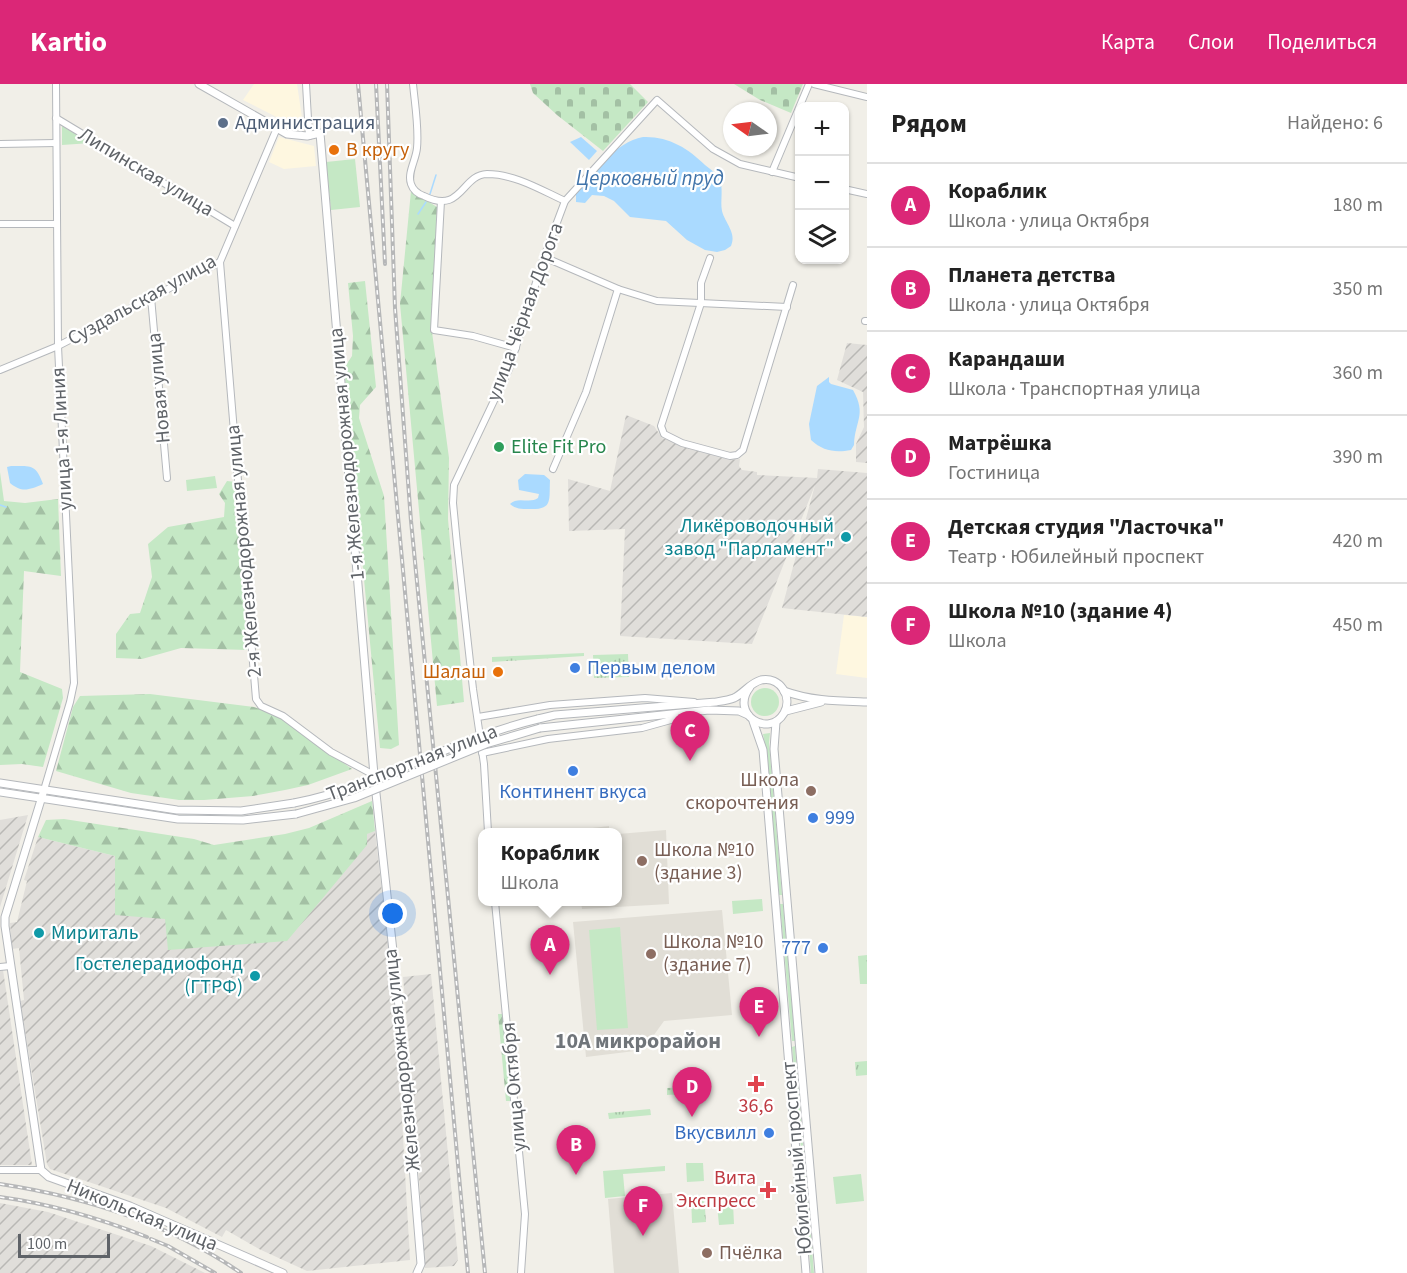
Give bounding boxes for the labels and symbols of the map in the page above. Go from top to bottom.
north arrow [723,102,777,156]
place label: Администрация [235,109,375,137]
marker: Администрация [216,116,230,130]
street label: Липинская улица [73,121,219,223]
place label: В кругу [346,136,410,164]
marker: В кругу [327,143,341,157]
water label: Церковный пруд [576,163,724,193]
street label: улица Чёрная Дорога [480,219,570,405]
street label: Суздальская улица [63,247,221,353]
street label: 1-я Железнодорожная улица [322,326,372,582]
street label: Новая улица [140,332,178,444]
street label: улица 1-я Линия [44,367,80,511]
street label: 2-я Железнодорожная улица [219,423,269,679]
place label: Elite Fit Pro [511,433,606,461]
marker: Elite Fit Pro [492,440,506,454]
place label: Ликёроводочный завод "Парламент" [664,512,834,563]
marker: Ликёроводочный завод "Парламент" [839,530,853,544]
place label: Первым делом [587,654,716,682]
place label: Шалаш [423,658,486,686]
marker: Первым делом [568,661,582,675]
marker: Шалаш [491,665,505,679]
pin: C [670,712,710,761]
street label: Транспортная улица [323,718,501,808]
marker: Континент вкуса [566,764,580,778]
place label: Школа скорочтения [686,766,799,817]
place label: Континент вкуса [499,778,647,806]
marker: Школа скорочтения [804,784,818,798]
place label: 999 [825,804,855,832]
marker: 999 [806,811,820,825]
place label: Школа №10 (здание 3) [654,836,754,887]
marker: Школа №10 (здание 3) [635,854,649,868]
your location [378,899,407,928]
place label: Мириталь [51,919,139,947]
marker: Мириталь [32,926,46,940]
pin: A [530,926,570,975]
place label: Школа №10 (здание 7) [663,928,763,979]
place label: 777 [781,934,811,962]
marker: 777 [816,941,830,955]
street label: Железнодорожная улица [376,947,428,1173]
marker: Школа №10 (здание 7) [644,947,658,961]
place label: Гостелерадиофонд (ГТРФ) [75,950,243,1001]
marker: Гостелерадиофонд (ГТРФ) [248,969,262,983]
pin: E [740,988,778,1037]
street label: улица Октября [494,1021,534,1153]
district label: 10А микрорайон [555,1025,721,1057]
street label: Юбилейный проспект [775,1060,819,1256]
pin: D [672,1068,712,1117]
marker: 36,6 [749,1077,763,1091]
place label: 36,6 [739,1092,773,1120]
place label: Вкусвилл [675,1119,757,1147]
pin: B [556,1126,596,1175]
marker: Вкусвилл [762,1126,776,1140]
place label: Вита Экспресс [676,1164,756,1215]
street label: Никольская улица [62,1172,222,1258]
marker: Вита Экспресс [761,1183,775,1197]
pin: F [624,1186,662,1236]
scale bar [18,1231,110,1258]
place label: Пчёлка [719,1239,782,1267]
marker: Пчёлка [700,1246,714,1260]

